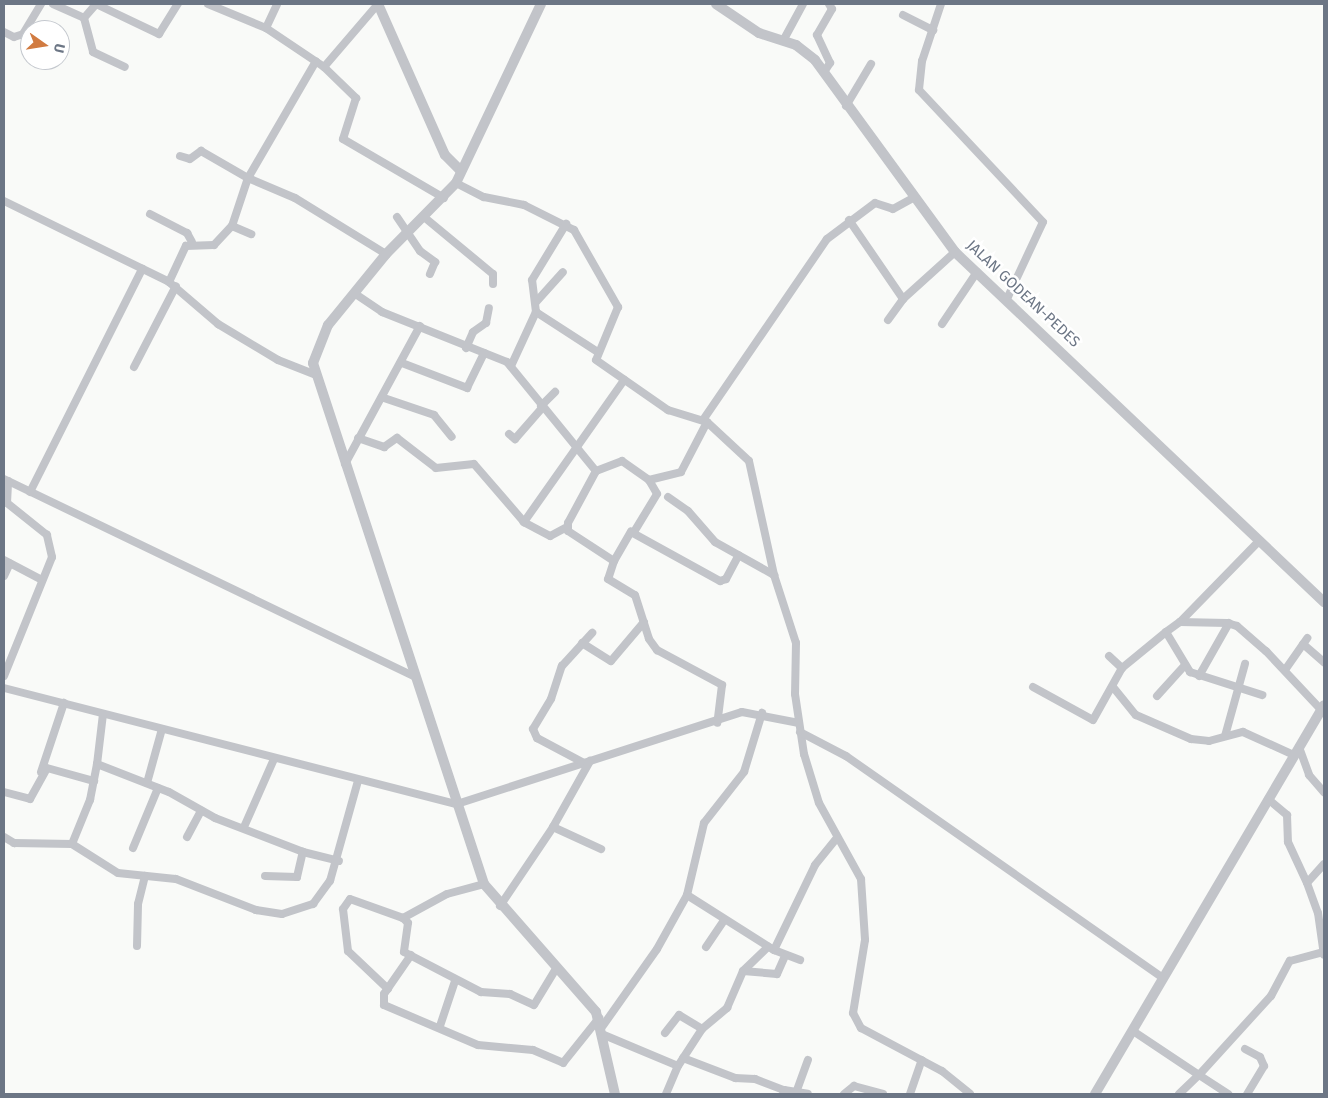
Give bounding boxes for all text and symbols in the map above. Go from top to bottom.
north arrow [20,20,70,70]
text: U [50,42,68,55]
street label: JALAN GODEAN-PEDES [963,237,1083,351]

